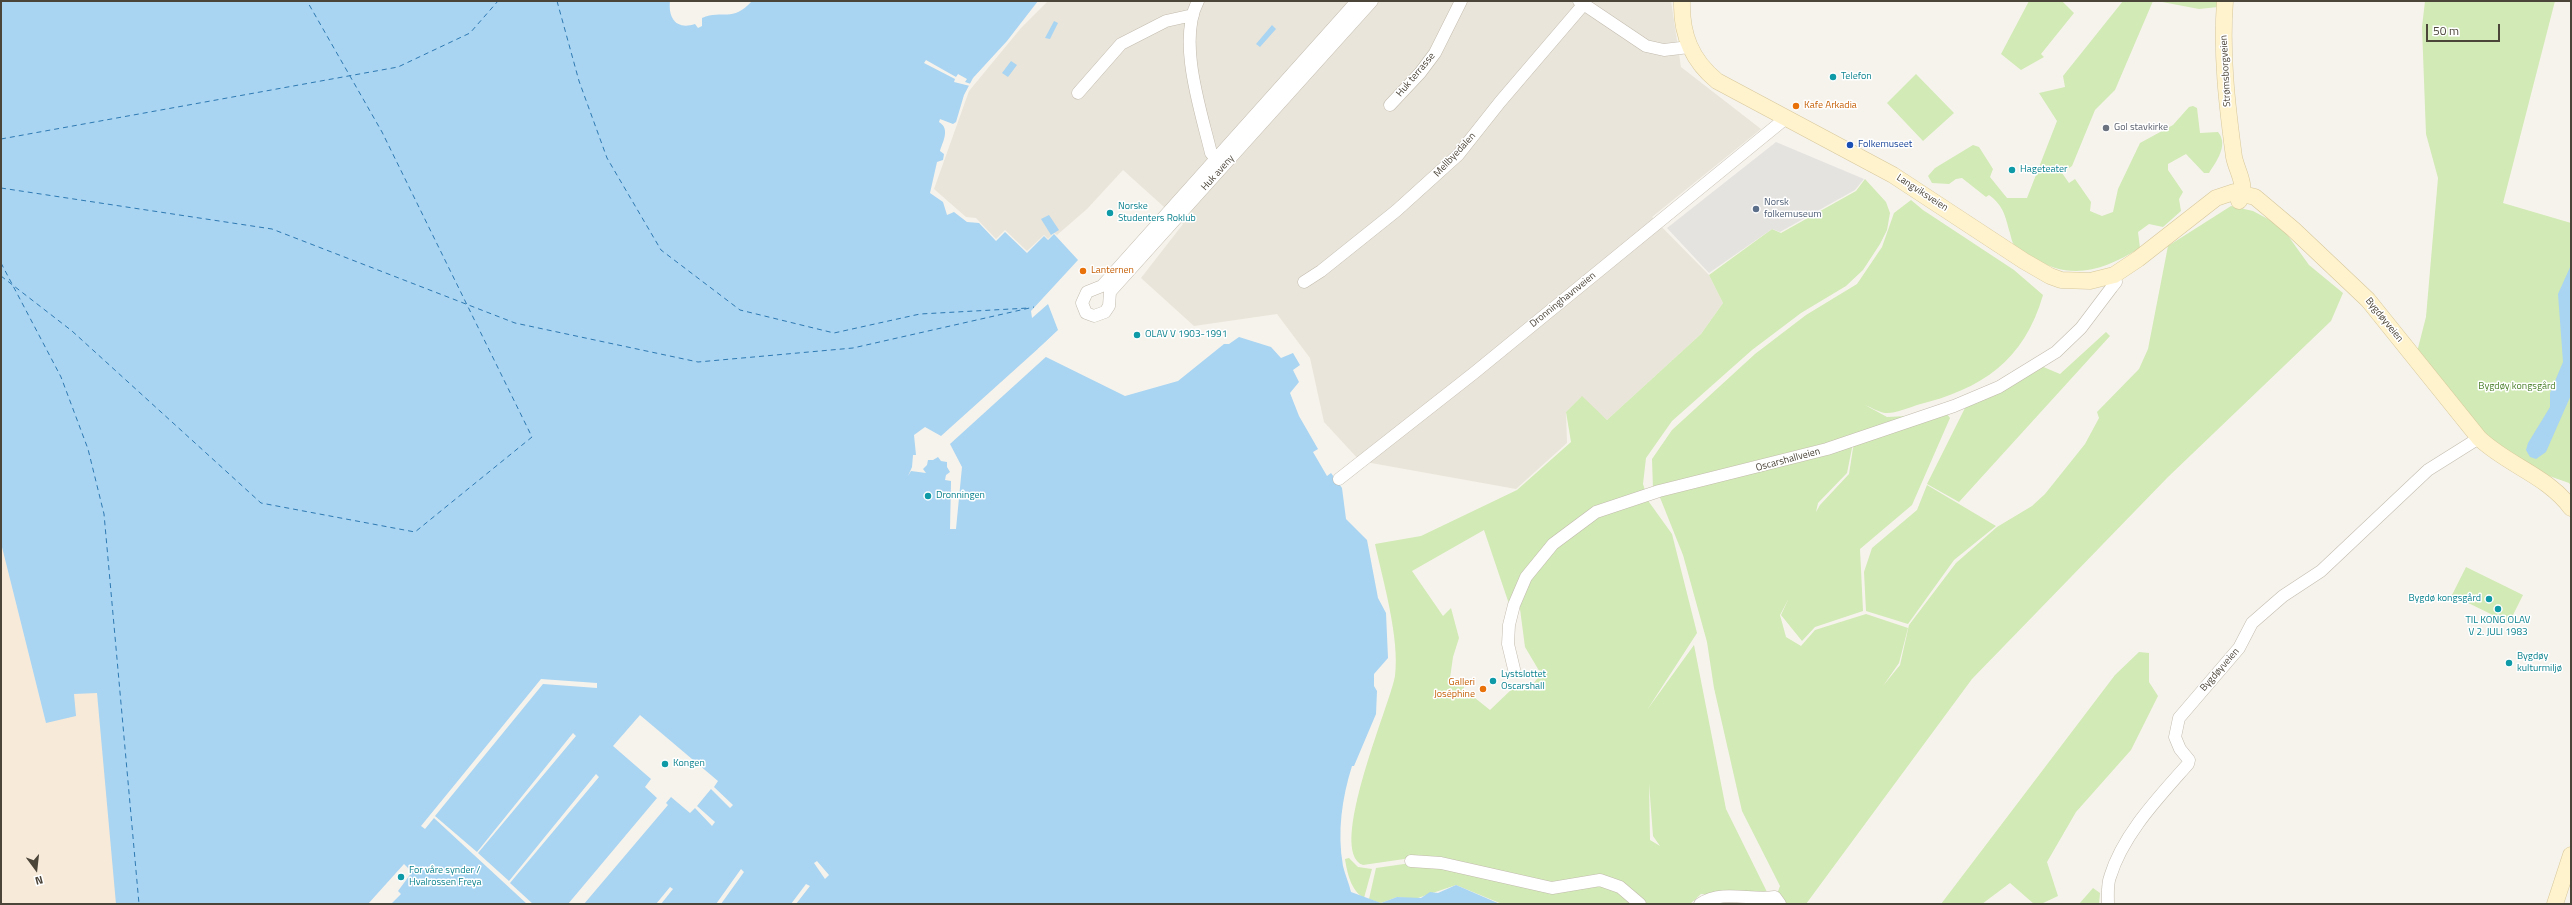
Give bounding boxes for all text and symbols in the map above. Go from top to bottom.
scale bar [2428,16,2502,42]
text: 50 m [2433,21,2459,40]
street label: Strømsborgveien [2218,35,2234,107]
street label: Huk terrasse [1394,51,1438,99]
place label: Telefon [1841,71,1872,83]
marker: Telefon [1828,72,1838,82]
place label: Kafe Arkadia [1804,100,1857,112]
marker: Kafe Arkadia [1791,101,1801,111]
place label: Gol stavkirke [2114,122,2168,134]
marker: Gol stavkirke [2101,123,2111,133]
street label: Mellbyedalen [1432,130,1478,180]
place label: Folkemuseet [1858,139,1912,151]
marker: Folkemuseet [1845,140,1855,150]
street label: Huk aveny [1199,153,1237,193]
place label: Hageteater [2020,164,2068,176]
marker: Hageteater [2007,165,2017,175]
street label: Langviksveien [1894,172,1950,214]
place label: Norsk folkemuseum [1764,197,1822,220]
place label: Norske Studenters Roklub [1118,201,1196,224]
marker: Norsk folkemuseum [1751,204,1761,214]
marker: Norske Studenters Roklub [1105,208,1115,218]
place label: Lanternen [1091,265,1134,277]
marker: Lanternen [1078,266,1088,276]
street label: Dronninghavnveien [1528,270,1598,330]
street label: Bygdøyveien [2362,295,2406,345]
place label: OLAV V 1903-1991 [1145,329,1227,341]
marker: OLAV V 1903-1991 [1132,330,1142,340]
park label: Bygdøy kongsgård [2478,381,2556,393]
street label: Oscarshallveien [1755,446,1821,474]
place label: Dronningen [936,490,985,502]
marker: Dronningen [923,491,933,501]
place label: Bygdø kongsgård [2408,593,2481,605]
marker: Bygdø kongsgård [2484,594,2494,604]
marker: TIL KONG OLAV V 2. JULI 1983 [2493,604,2503,614]
place label: TIL KONG OLAV V 2. JULI 1983 [2466,615,2530,638]
street label: Bygdøyveien [2198,646,2242,694]
place label: Bygdøy kulturmiljø [2517,651,2562,674]
marker: Bygdøy kulturmiljø [2504,658,2514,668]
place label: Lystslottet Oscarshall [1501,669,1546,692]
marker: Lystslottet Oscarshall [1488,676,1498,686]
place label: Galleri Joséphine [1434,677,1475,700]
marker: Galleri Joséphine [1478,684,1488,694]
place label: Kongen [673,758,705,770]
marker: Kongen [660,759,670,769]
north arrow [16,849,56,889]
place label: For våre synder / Hvalrossen Freya [409,865,481,888]
text: N [33,872,45,889]
marker: For våre synder / Hvalrossen Freya [396,872,406,882]

